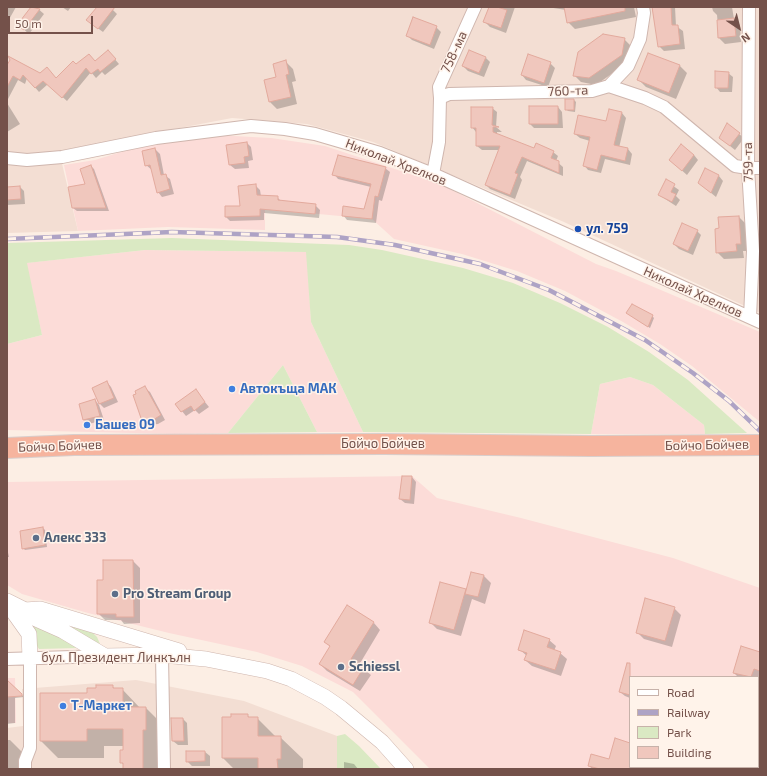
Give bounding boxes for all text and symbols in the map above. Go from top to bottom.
scale bar [10,8,95,34]
north arrow [719,8,759,48]
text: 50 m [15,16,42,30]
street label: 758-ма [438,29,470,75]
text: N [739,31,753,46]
street label: 760-та [547,82,589,100]
street label: Николай Хрелков [343,136,449,188]
street label: 759-та [740,142,756,182]
place label: ул. 759 [586,221,628,237]
marker: ул. 759 [573,224,583,234]
street label: Николай Хрелков [641,263,745,321]
place label: Автокъща МАК [240,381,337,397]
marker: Автокъща МАК [227,384,237,394]
place label: Башев 09 [95,417,155,433]
marker: Башев 09 [82,420,92,430]
street label: Бойчо Бойчев [341,436,425,452]
street label: Бойчо Бойчев [665,436,749,454]
street label: Бойчо Бойчев [18,437,102,455]
place label: Алекс 333 [44,530,106,546]
marker: Алекс 333 [31,533,41,543]
place label: Pro Stream Group [123,586,231,602]
marker: Pro Stream Group [110,589,120,599]
street label: бул. Президент Линкълн [41,650,191,666]
place label: Schiessl [349,659,400,675]
marker: Schiessl [336,662,346,672]
legend [629,676,759,768]
text: Road [667,685,695,699]
place label: Т-Маркет [71,698,132,714]
marker: Т-Маркет [58,701,68,711]
text: Railway [667,705,710,719]
text: Park [667,725,692,739]
text: Building [667,745,711,759]

